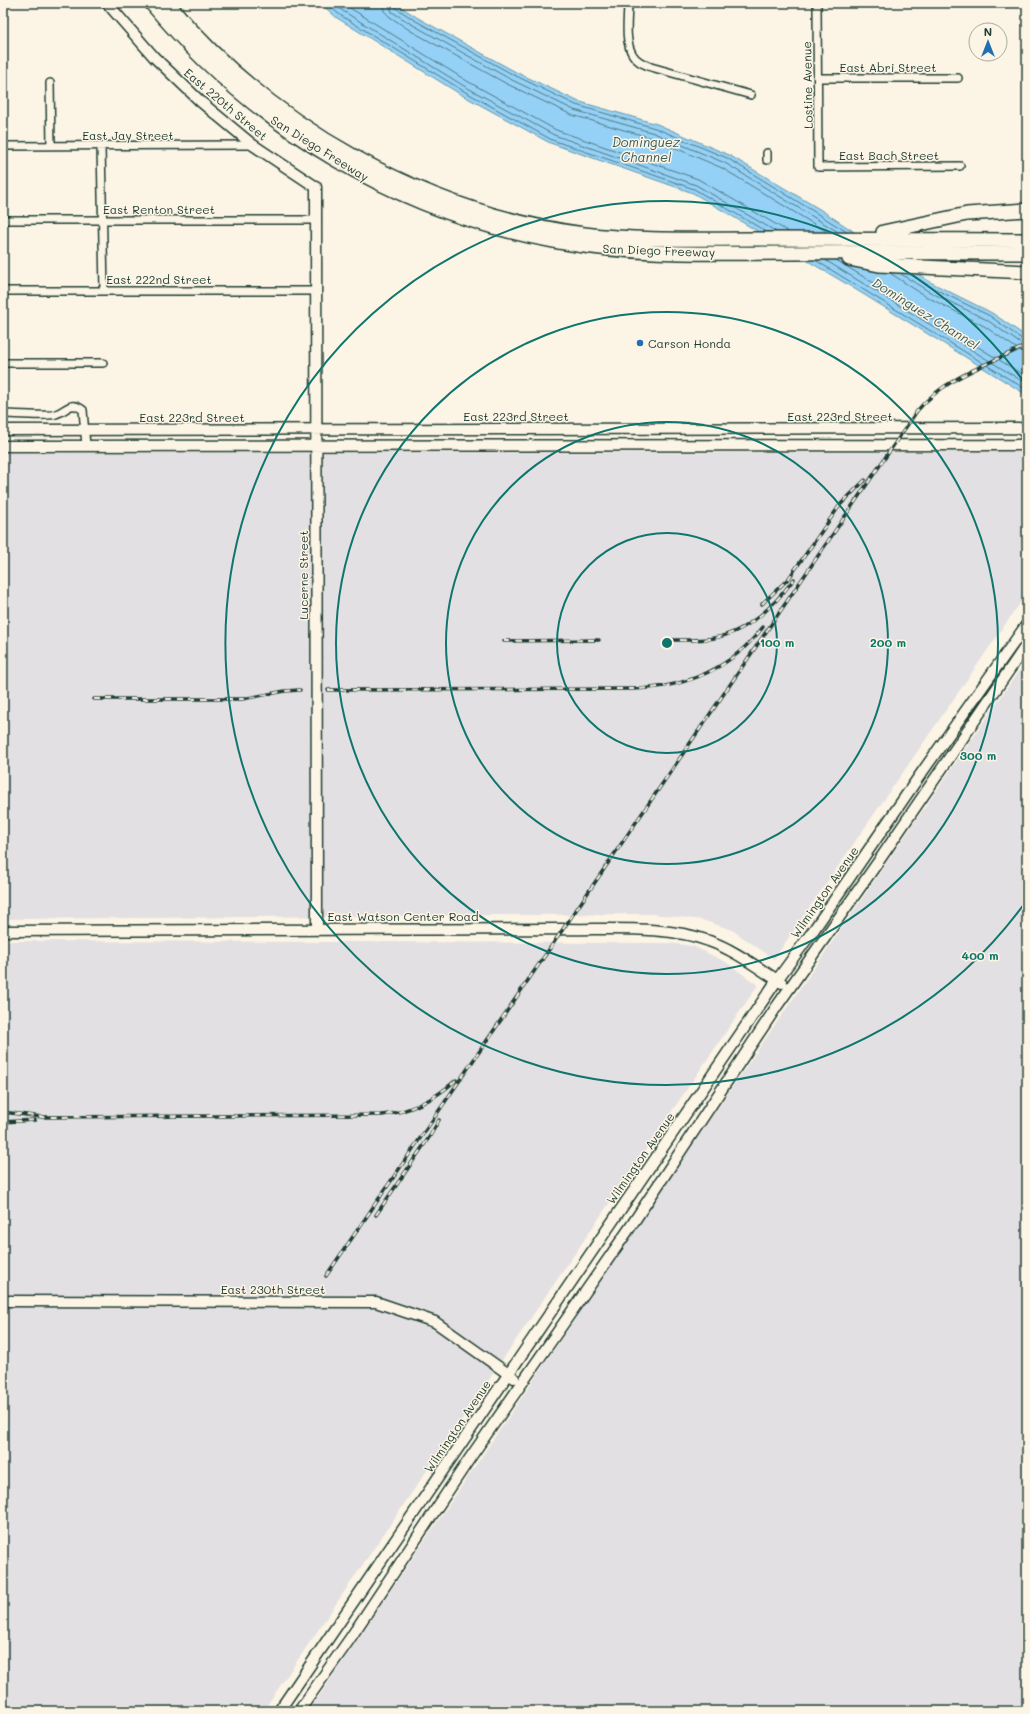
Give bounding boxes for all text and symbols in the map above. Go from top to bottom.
north arrow [968,22,1008,62]
text: N [984,24,992,39]
street label: Lostine Avenue [798,41,816,129]
street label: East Abri Street [840,59,937,75]
street label: East 220th Street [181,64,271,144]
street label: San Diego Freeway [268,111,372,185]
street label: East Jay Street [82,127,174,143]
water label: Dominguez Channel [612,133,681,165]
street label: East Bach Street [839,147,939,163]
street label: East Renton Street [103,201,215,217]
street label: San Diego Freeway [602,240,716,260]
street label: East 222nd Street [106,271,212,287]
water label: Dominguez Channel [869,273,983,353]
place label: Carson Honda [648,335,731,351]
marker: Carson Honda [635,338,645,348]
street label: East 223rd Street [463,408,569,424]
street label: East 223rd Street [787,408,893,424]
street label: East 223rd Street [139,409,245,425]
street label: Lucerne Street [295,530,311,620]
text: 100 m [760,634,794,650]
text: 200 m [870,634,906,650]
centre of rings [660,636,674,650]
text: 300 m [960,747,996,763]
street label: Wilmington Avenue [786,843,862,941]
street label: East Watson Center Road [327,908,479,924]
text: 400 m [962,947,998,963]
street label: Wilmington Avenue [602,1109,678,1207]
street label: East 230th Street [221,1281,325,1297]
street label: Wilmington Avenue [420,1377,494,1475]

